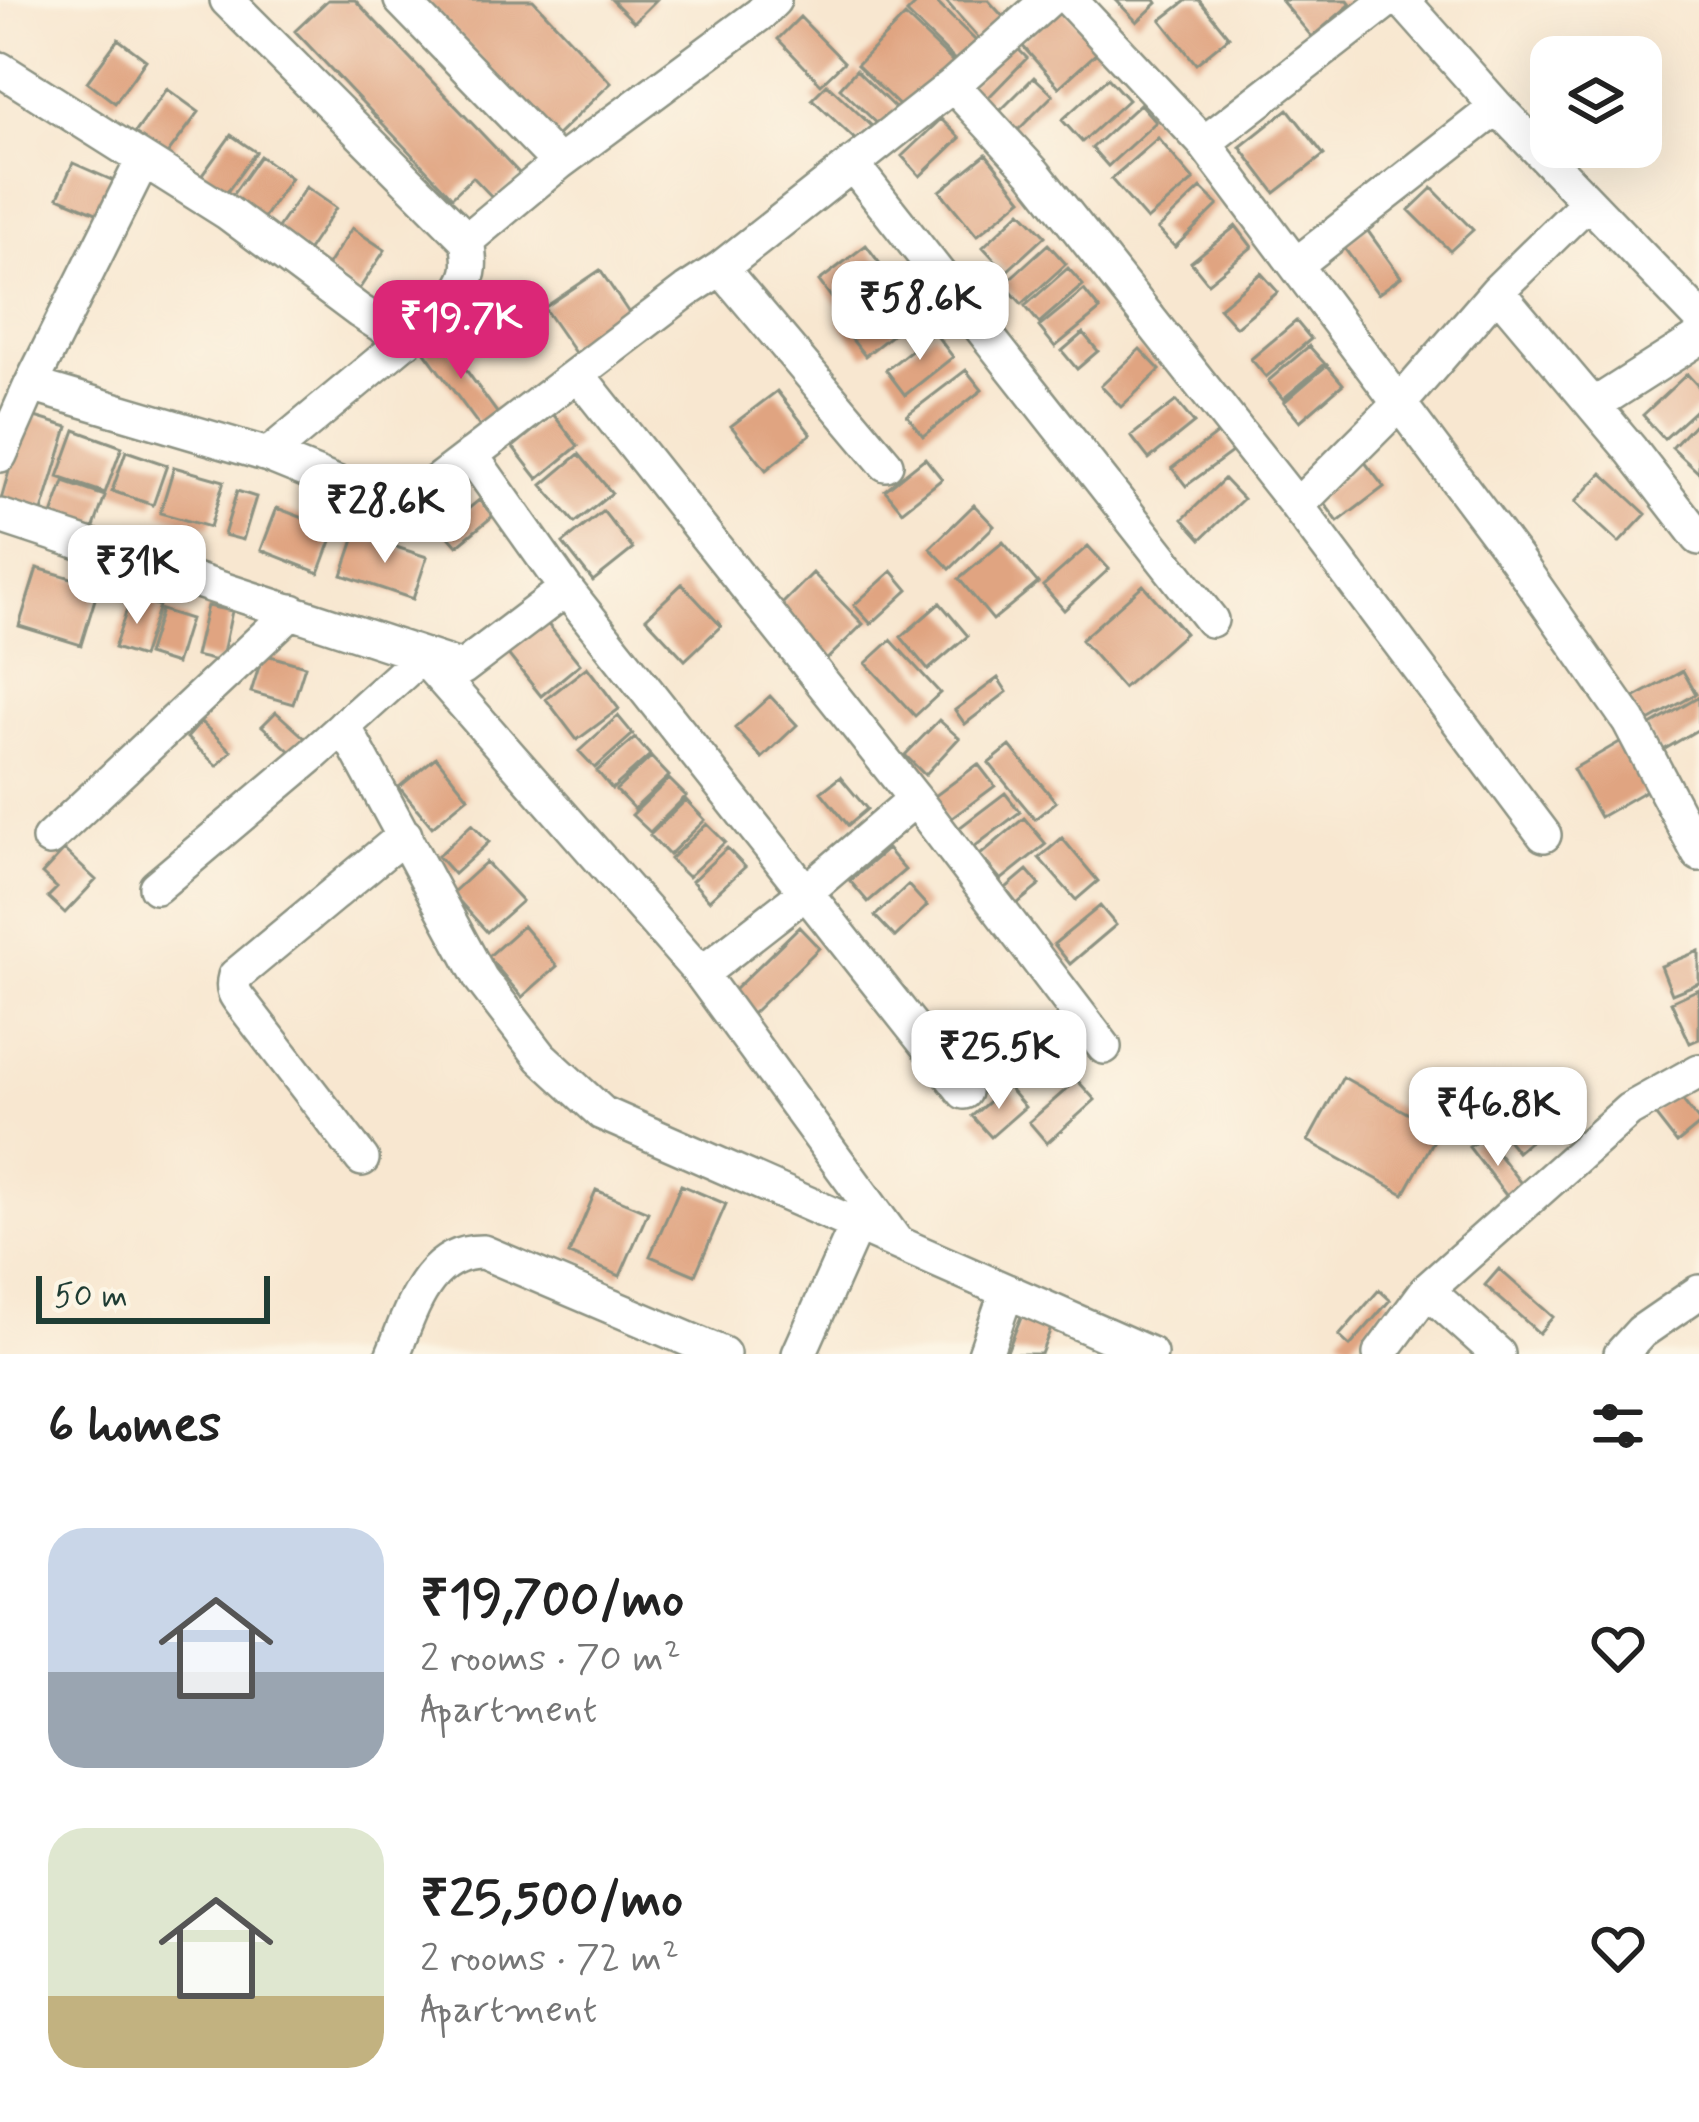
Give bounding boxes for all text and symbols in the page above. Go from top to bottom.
map controls [1530,36,1662,168]
button: layers [1530,36,1662,168]
pin: ₹58.6K [822,261,1018,363]
text: ₹58.6K [859,274,981,325]
pin: ₹19.7K [363,280,559,382]
text: ₹19.7K [400,293,522,344]
pin: ₹28.6K [287,464,483,566]
text: ₹28.6K [326,477,444,528]
pin: ₹31K [66,525,208,627]
text: ₹31K [95,538,179,589]
pin: ₹25.5K [901,1010,1097,1112]
text: ₹25.5K [938,1023,1060,1074]
pin: ₹46.8K [1400,1067,1596,1169]
text: ₹46.8K [1436,1080,1560,1131]
scale bar [36,1270,270,1323]
text: 50 m [54,1275,128,1319]
text: 6 homes [48,1393,221,1459]
icon: filters [1585,1393,1651,1459]
text: ₹19,700/mo [420,1568,684,1634]
icon: home [144,1576,288,1720]
icon: heart [1585,1615,1651,1681]
text: 2 rooms · 70 m² [420,1634,681,1685]
text: Apartment [420,1685,597,1736]
text: ₹25,500/mo [420,1868,683,1934]
icon: home [144,1876,288,2020]
icon: heart [1585,1915,1651,1981]
text: 2 rooms · 72 m² [420,1934,679,1985]
text: Apartment [420,1985,597,2036]

